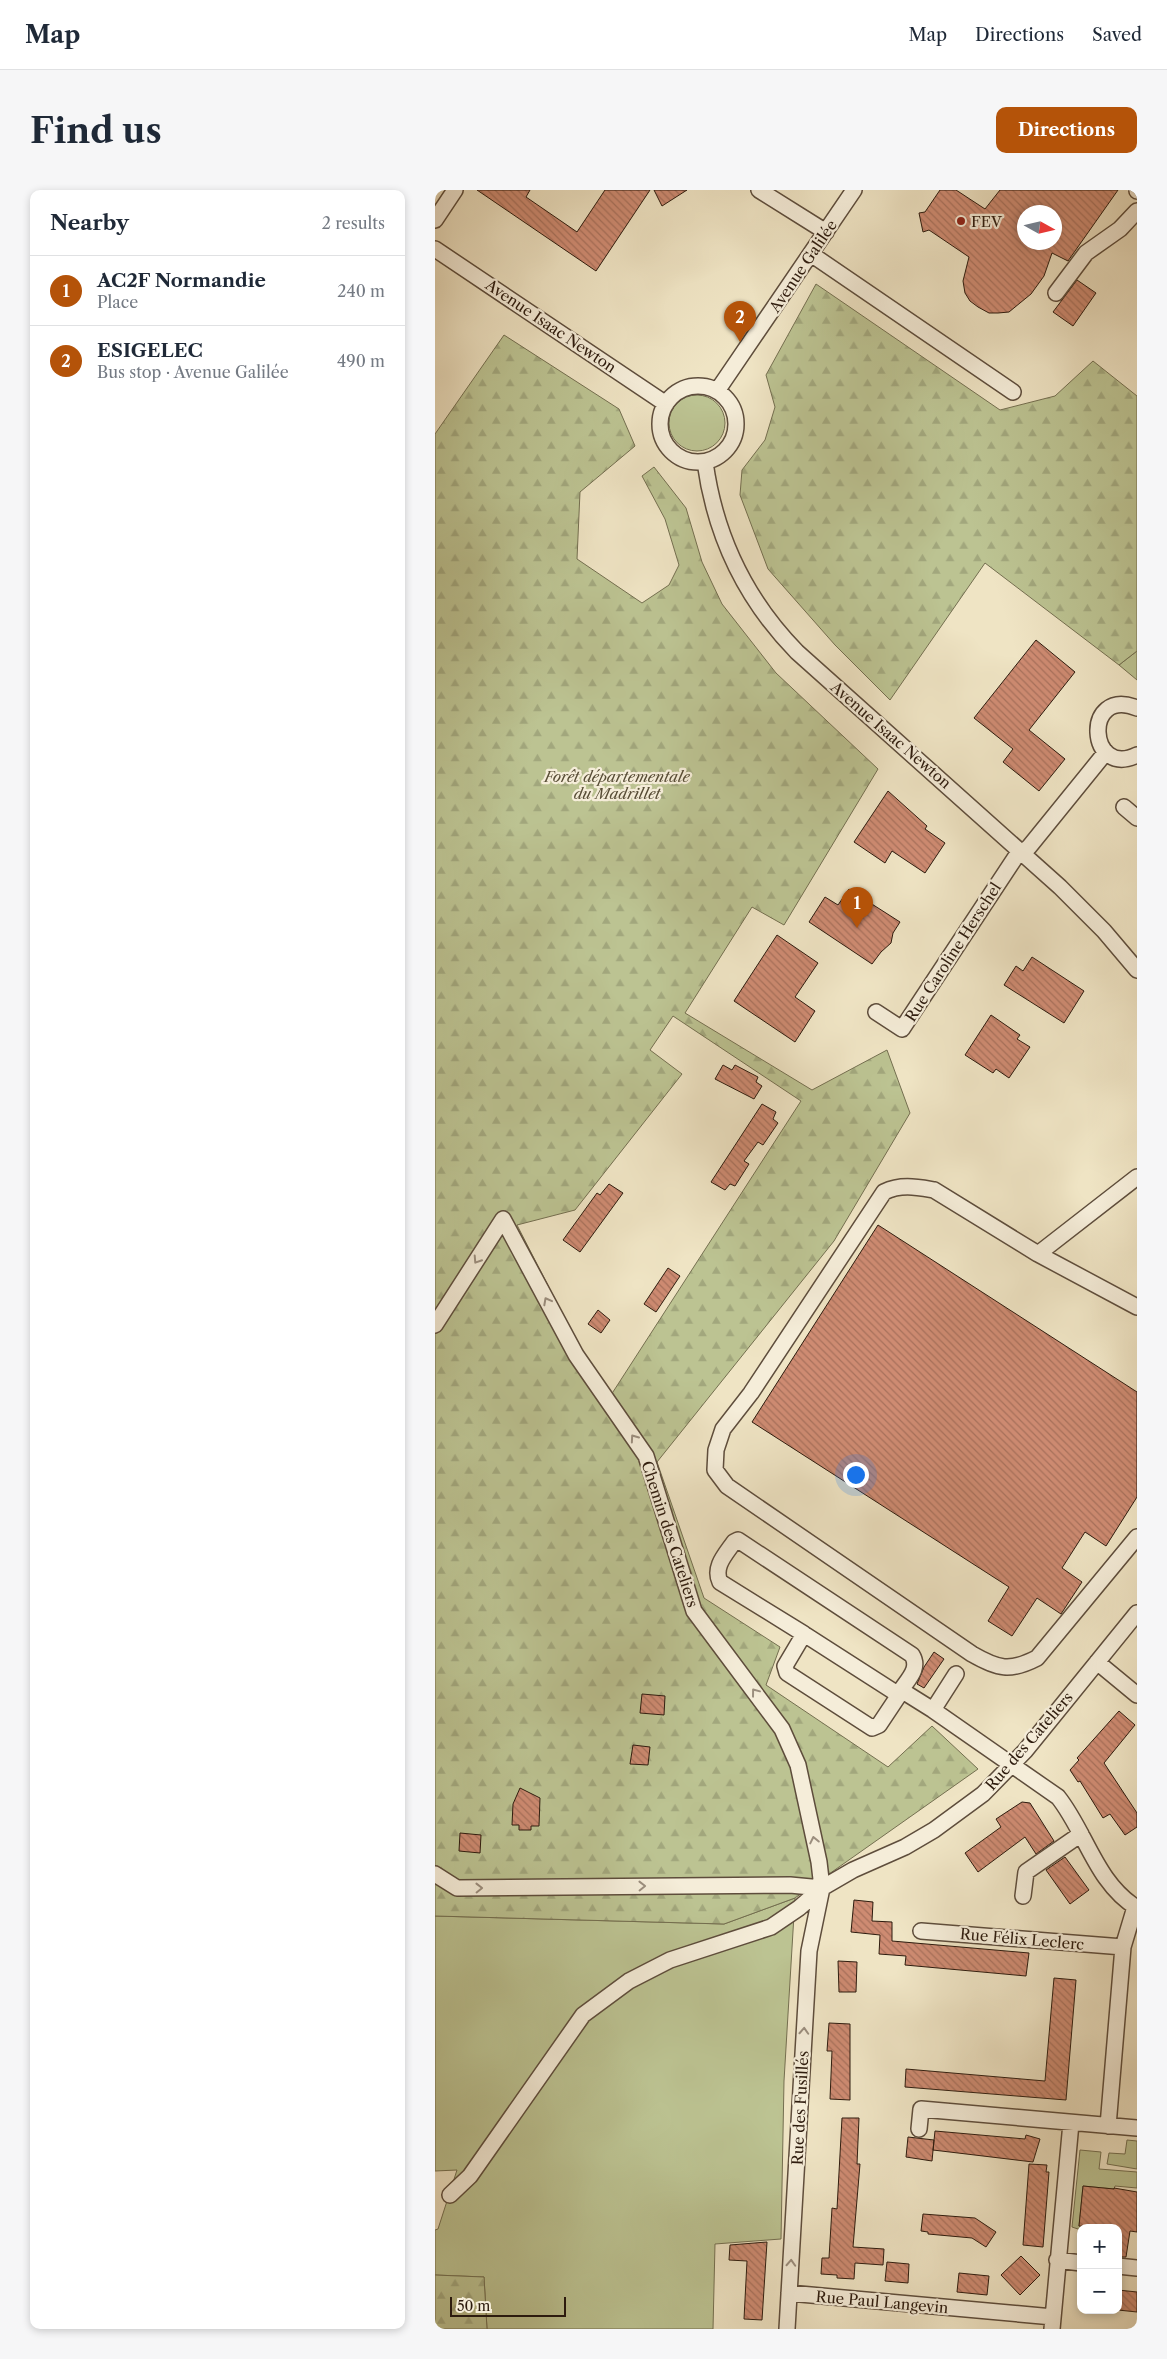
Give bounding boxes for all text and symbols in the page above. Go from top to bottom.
text: Map [25,20,80,49]
text: Map [908,24,947,46]
text: Directions [975,24,1064,46]
text: Saved [1092,24,1142,46]
button: Directions [996,107,1137,153]
text: Find us [30,109,162,152]
north arrow [1017,205,1062,250]
text: Nearby [50,210,129,235]
place label: FEV [971,212,1003,231]
text: 2 results [322,213,385,233]
marker: FEV [955,215,967,227]
street label: Avenue Galilée [764,216,841,317]
text: AC2F Normandie [97,269,266,292]
street label: Avenue Isaac Newton [481,275,620,377]
text: 1 [62,281,70,301]
text: 240 m [337,281,385,301]
text: Place [97,292,138,312]
pin: 2 [724,301,756,342]
text: ESIGELEC [97,339,203,362]
text: 2 [61,351,71,371]
text: 490 m [337,351,385,371]
text: Bus stop · Avenue Galilée [97,362,289,382]
street label: Avenue Isaac Newton [826,677,956,793]
park label: Forêt départementale du Madrillet [543,767,690,803]
street label: Rue Caroline Herschel [901,878,1005,1025]
pin: 1 [841,887,873,928]
one-way arrow [474,1254,483,1263]
one-way arrow [543,1297,553,1306]
one-way arrow [631,1434,640,1444]
street label: Chemin des Cateliers [637,1458,703,1610]
your location [843,1462,869,1488]
street label: Rue des Cateliers [981,1688,1077,1794]
one-way arrow [752,1689,760,1698]
one-way arrow [809,1836,820,1845]
one-way arrow [638,1881,646,1892]
one-way arrow [476,1883,484,1893]
street label: Rue Félix Leclerc [959,1924,1085,1954]
one-way arrow [799,2026,810,2034]
street label: Rue des Fusillés [788,2050,812,2166]
map controls [1077,2224,1122,2314]
button: + [1077,2224,1122,2269]
one-way arrow [786,2259,796,2266]
button: − [1077,2269,1122,2314]
street label: Rue Paul Langevin [815,2287,950,2317]
scale bar [450,2294,566,2317]
text: 50 m [457,2297,490,2315]

